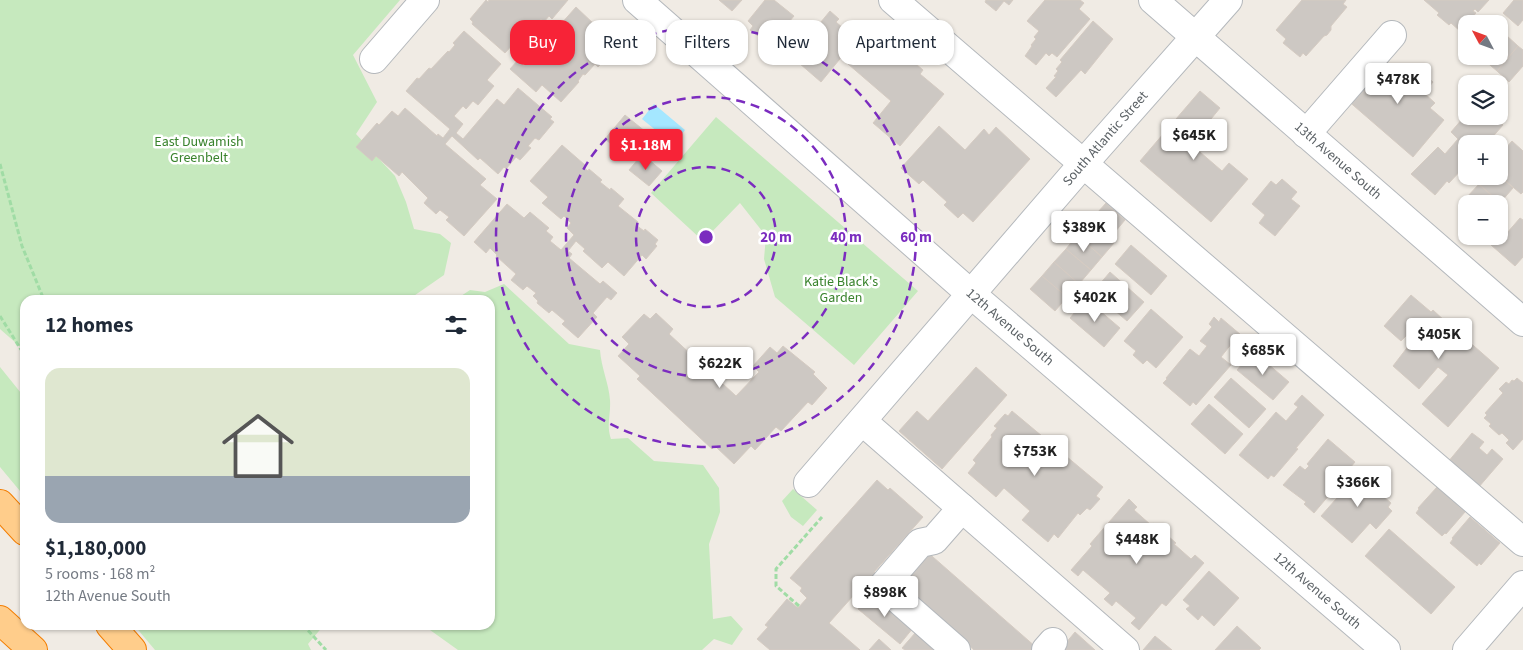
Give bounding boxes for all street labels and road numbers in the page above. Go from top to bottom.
street label: South Atlantic Street [1058,87,1153,191]
street label: 13th Avenue South [1290,117,1386,205]
street label: 12th Avenue South [961,284,1058,371]
street label: 12th Avenue South [1269,547,1365,634]

